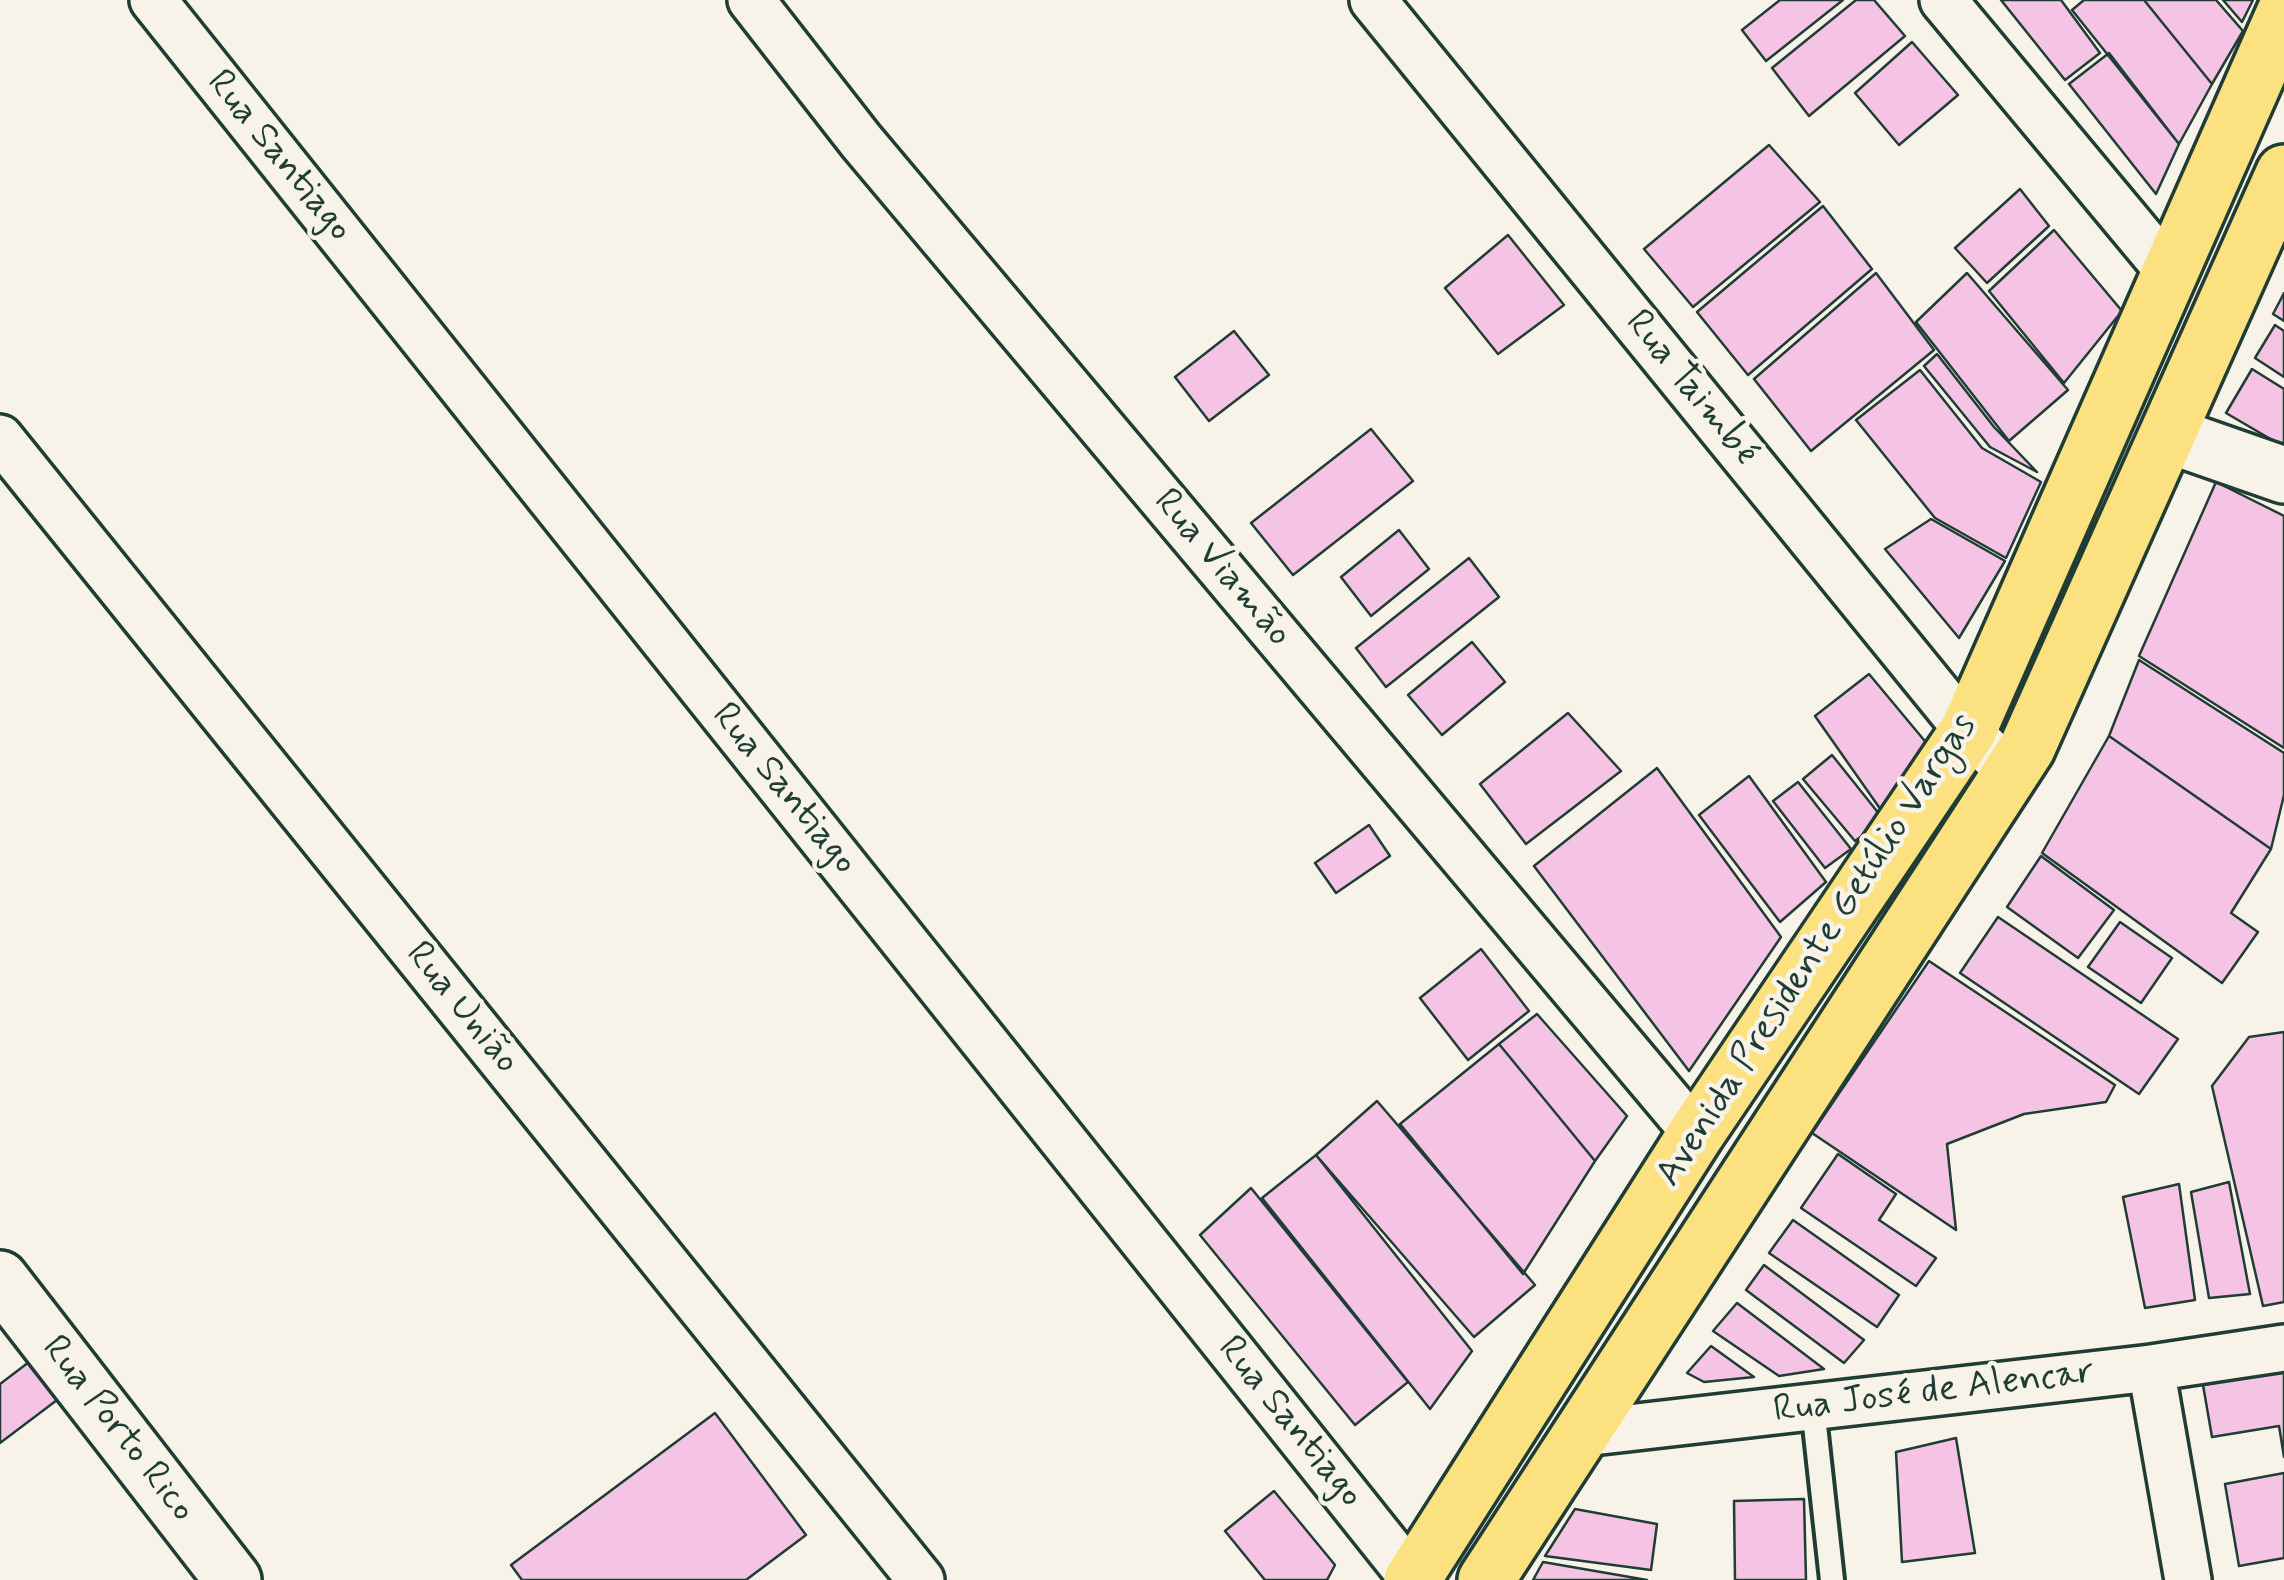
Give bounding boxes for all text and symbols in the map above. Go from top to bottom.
street label: Rua Santiago [195,62,361,252]
street label: Rua Taimbé [1614,302,1766,476]
street label: Rua Viamão [1142,481,1300,657]
street label: Rua Santiago [700,695,866,885]
street label: Avenida Presidente Getúlio Vargas [1648,706,1988,1196]
street label: Rua União [394,934,528,1084]
street label: Rua Porto Rico [30,1328,204,1532]
street label: Rua Santiago [1206,1328,1372,1518]
street label: Rua José de Alencar [1771,1351,2097,1435]

